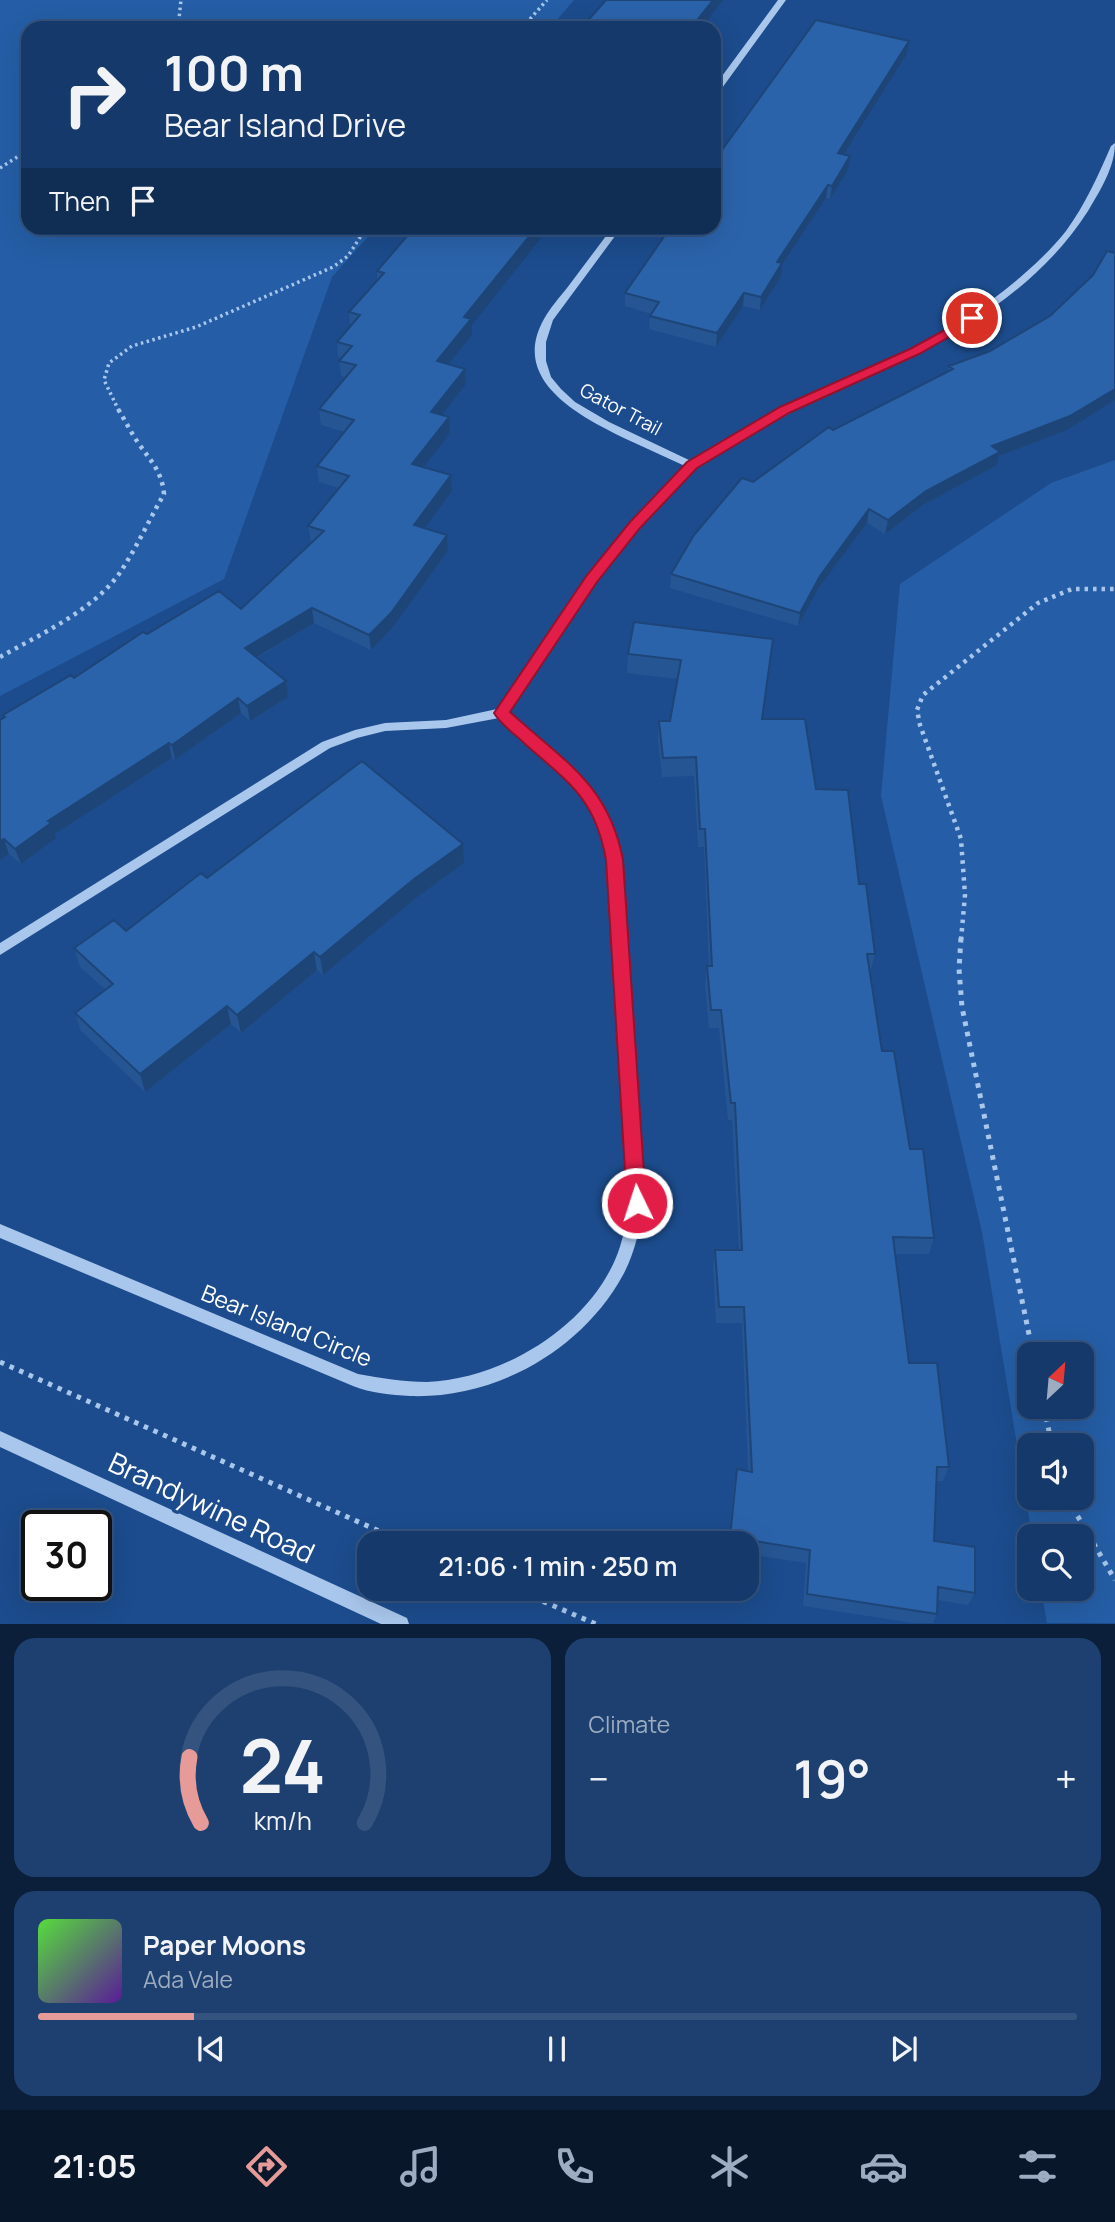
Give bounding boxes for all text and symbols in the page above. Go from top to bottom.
text: 100 m [164,39,304,106]
icon: right [49,49,140,140]
text: Bear Island Drive [164,103,406,147]
icon: arrive [124,182,162,220]
text: Then [49,183,110,219]
pin [942,288,1002,348]
icon: arrive [953,299,991,337]
street label: Gator Trail [575,377,667,441]
position arrow [600,1166,674,1240]
street label: Bear Island Circle [197,1276,377,1374]
north arrow [1017,1342,1094,1419]
map controls [1017,1342,1094,1601]
button: sound [1017,1433,1094,1510]
street label: Brandywine Road [103,1443,321,1571]
speed limit sign: 30 [21,1510,112,1601]
button: search [1017,1524,1094,1601]
text: 21:06 · 1 min · 250 m [439,1548,677,1584]
text: Climate [589,1708,670,1740]
text: 24 [239,1716,325,1816]
text: 19° [793,1743,871,1814]
text: − [589,1752,609,1804]
text: + [1055,1752,1077,1804]
text: km/h [253,1803,311,1838]
text: Paper Moons [143,1927,306,1963]
text: Ada Vale [143,1963,233,1995]
icon: previous [192,2030,230,2068]
icon: pause [538,2030,576,2068]
icon: next [885,2030,923,2068]
icon: directions [242,2142,291,2191]
icon: music [396,2142,445,2191]
icon: phone [550,2142,599,2191]
icon: climate [705,2142,754,2191]
icon: car [859,2142,908,2191]
icon: filters [1013,2142,1062,2191]
text: 21:05 [53,2144,136,2188]

